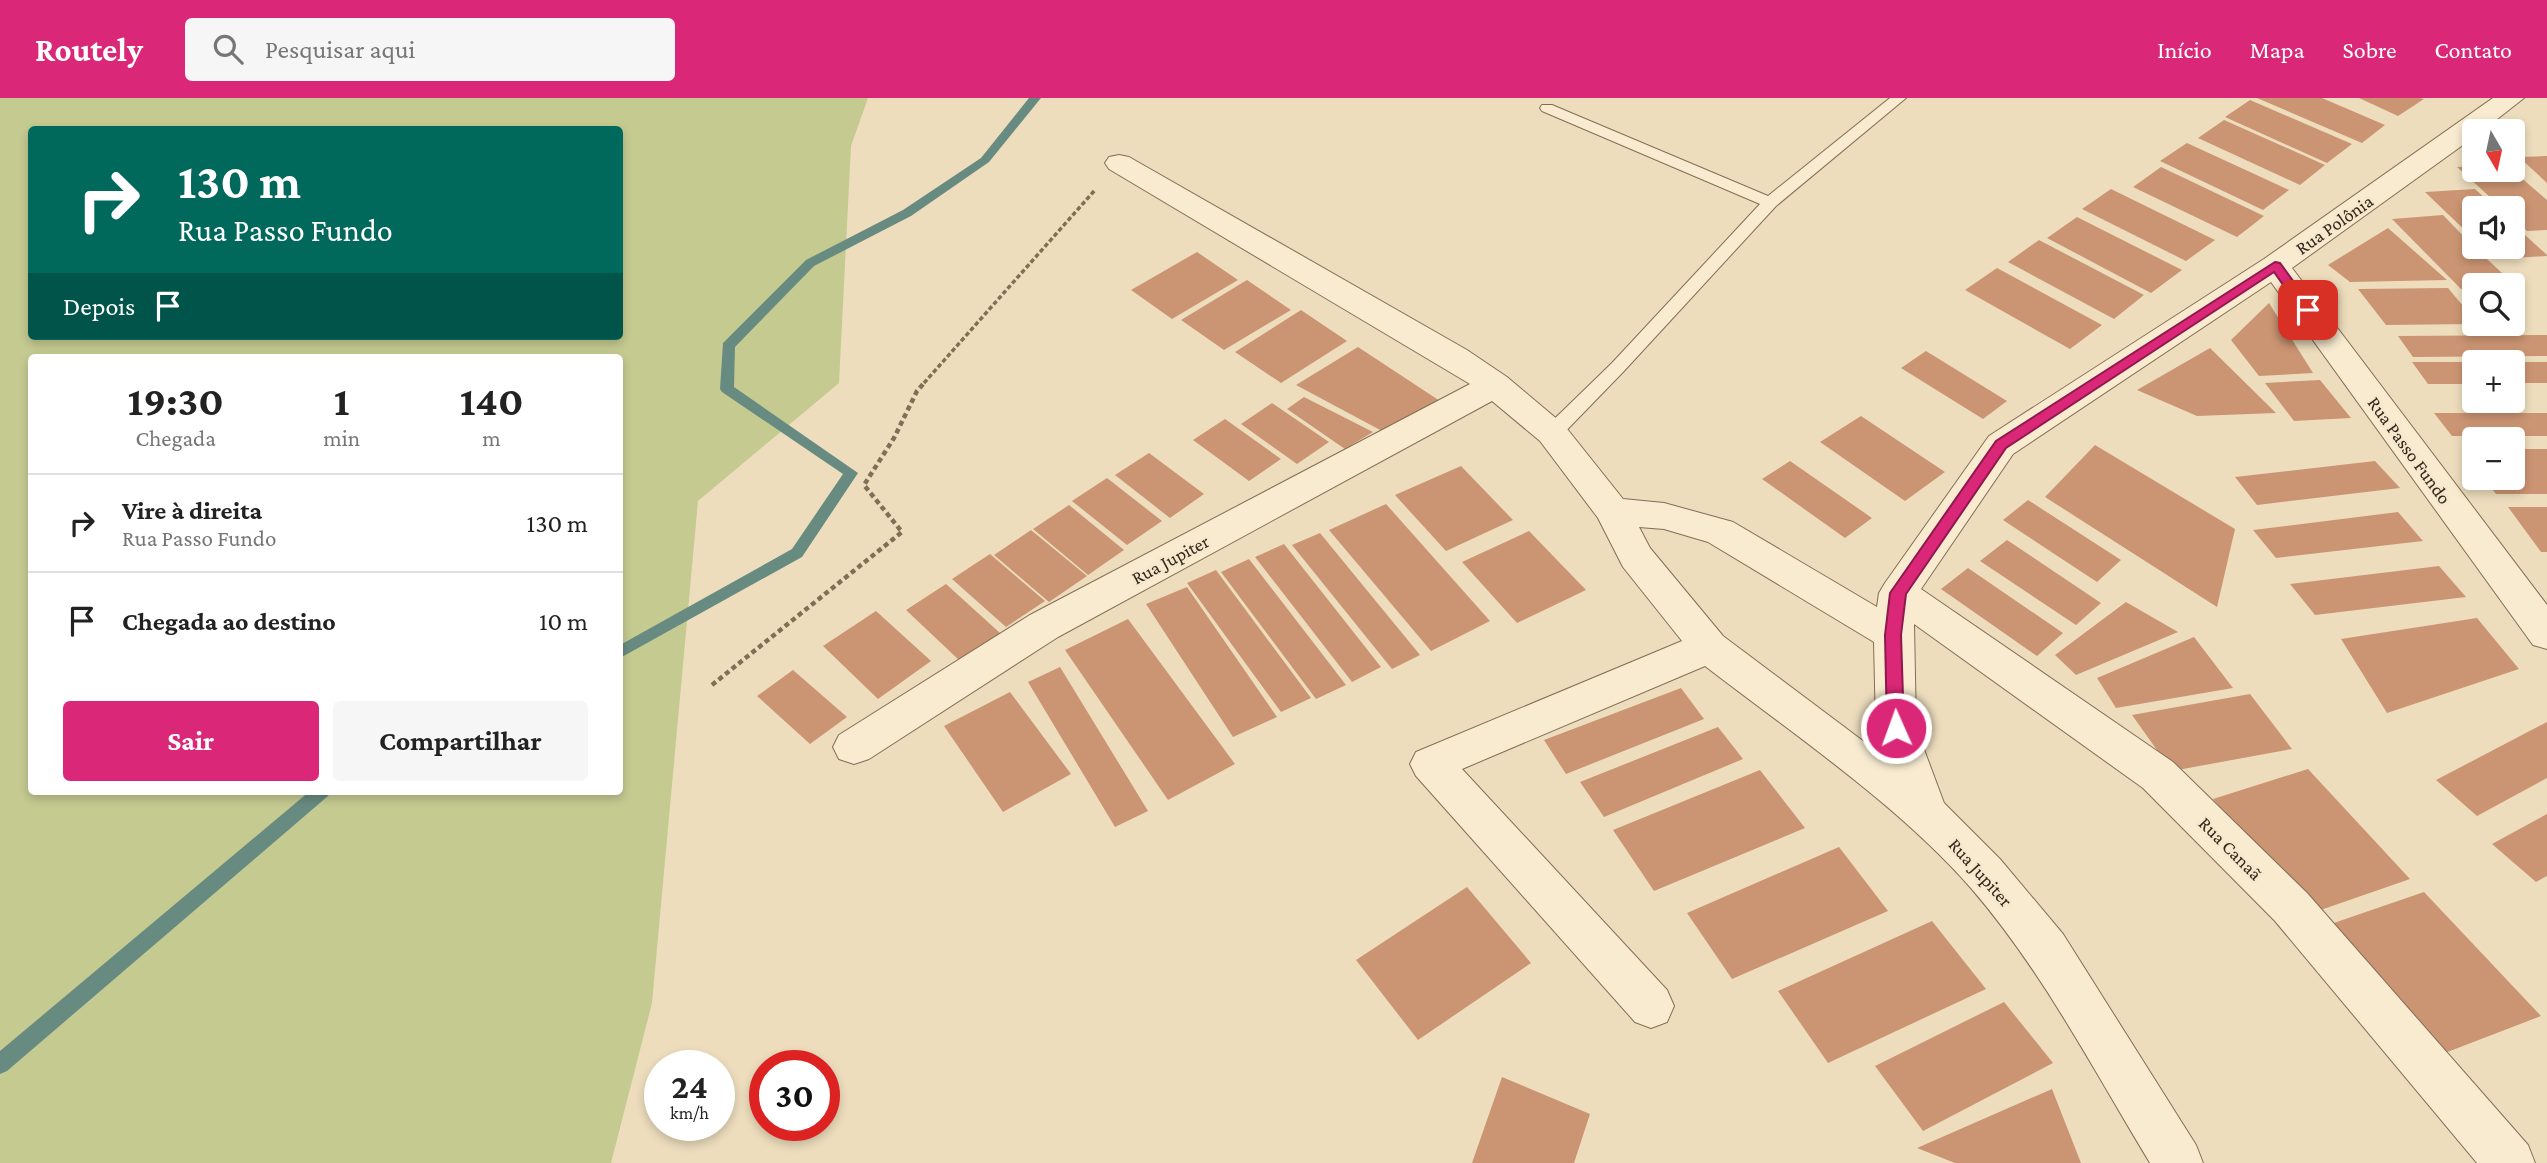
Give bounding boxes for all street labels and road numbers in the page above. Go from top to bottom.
street label: Rua Polônia [2292,190,2377,259]
street label: Rua Passo Fundo [2364,393,2456,508]
street label: Rua Jupiter [1128,530,1213,589]
street label: Rua Canaã [2195,812,2267,884]
street label: Rua Jupiter [1944,834,2017,911]

